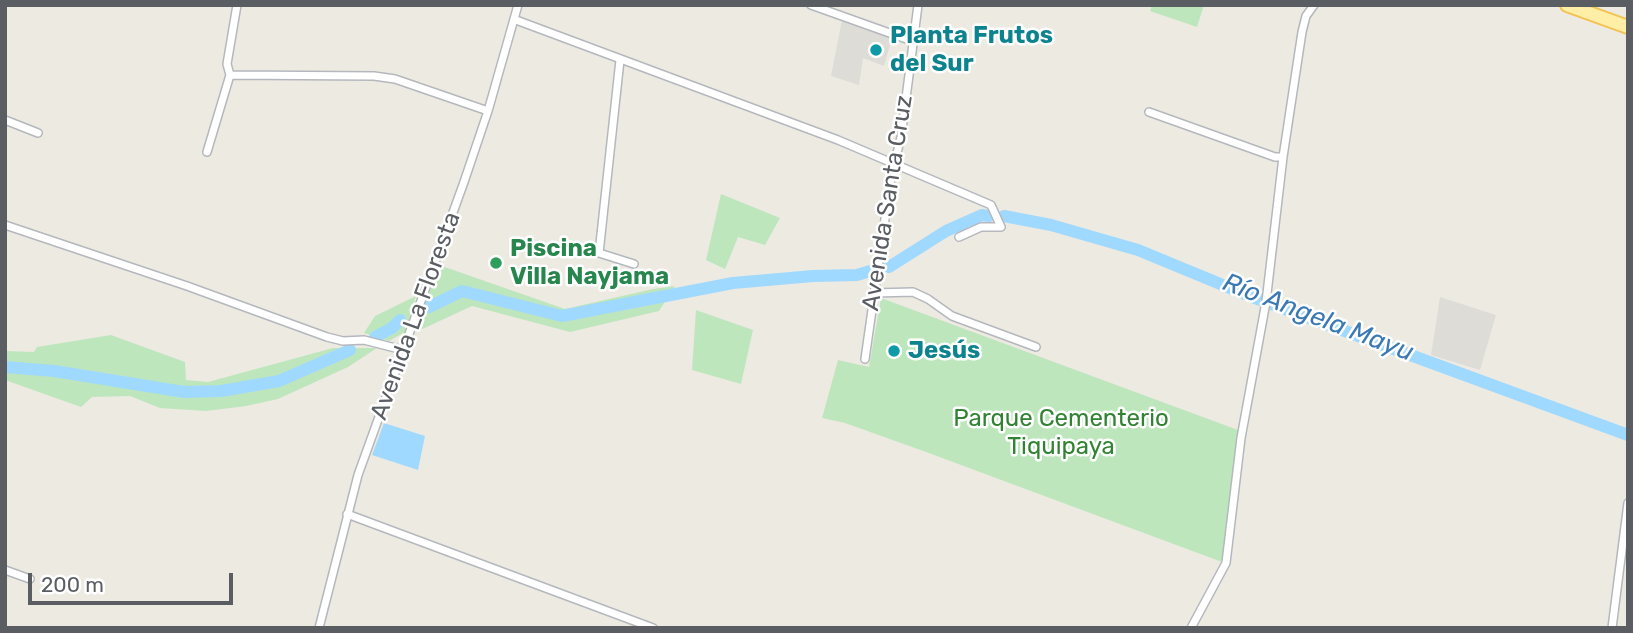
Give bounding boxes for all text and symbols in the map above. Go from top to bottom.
place label: Planta Frutos del Sur [890,22,1053,78]
marker: Planta Frutos del Sur [868,42,884,58]
street label: Avenida Santa Cruz [857,93,919,313]
street label: Avenida La Floresta [365,208,467,424]
place label: Piscina Villa Nayjama [510,235,669,291]
marker: Piscina Villa Nayjama [488,255,504,271]
water label: Río Angela Mayu [1218,267,1418,369]
place label: Jesús [908,337,980,365]
marker: Jesús [886,343,902,359]
park label: Parque Cementerio Tiquipaya [953,405,1169,461]
scale bar [32,560,236,604]
text: 200 m [41,572,104,597]

